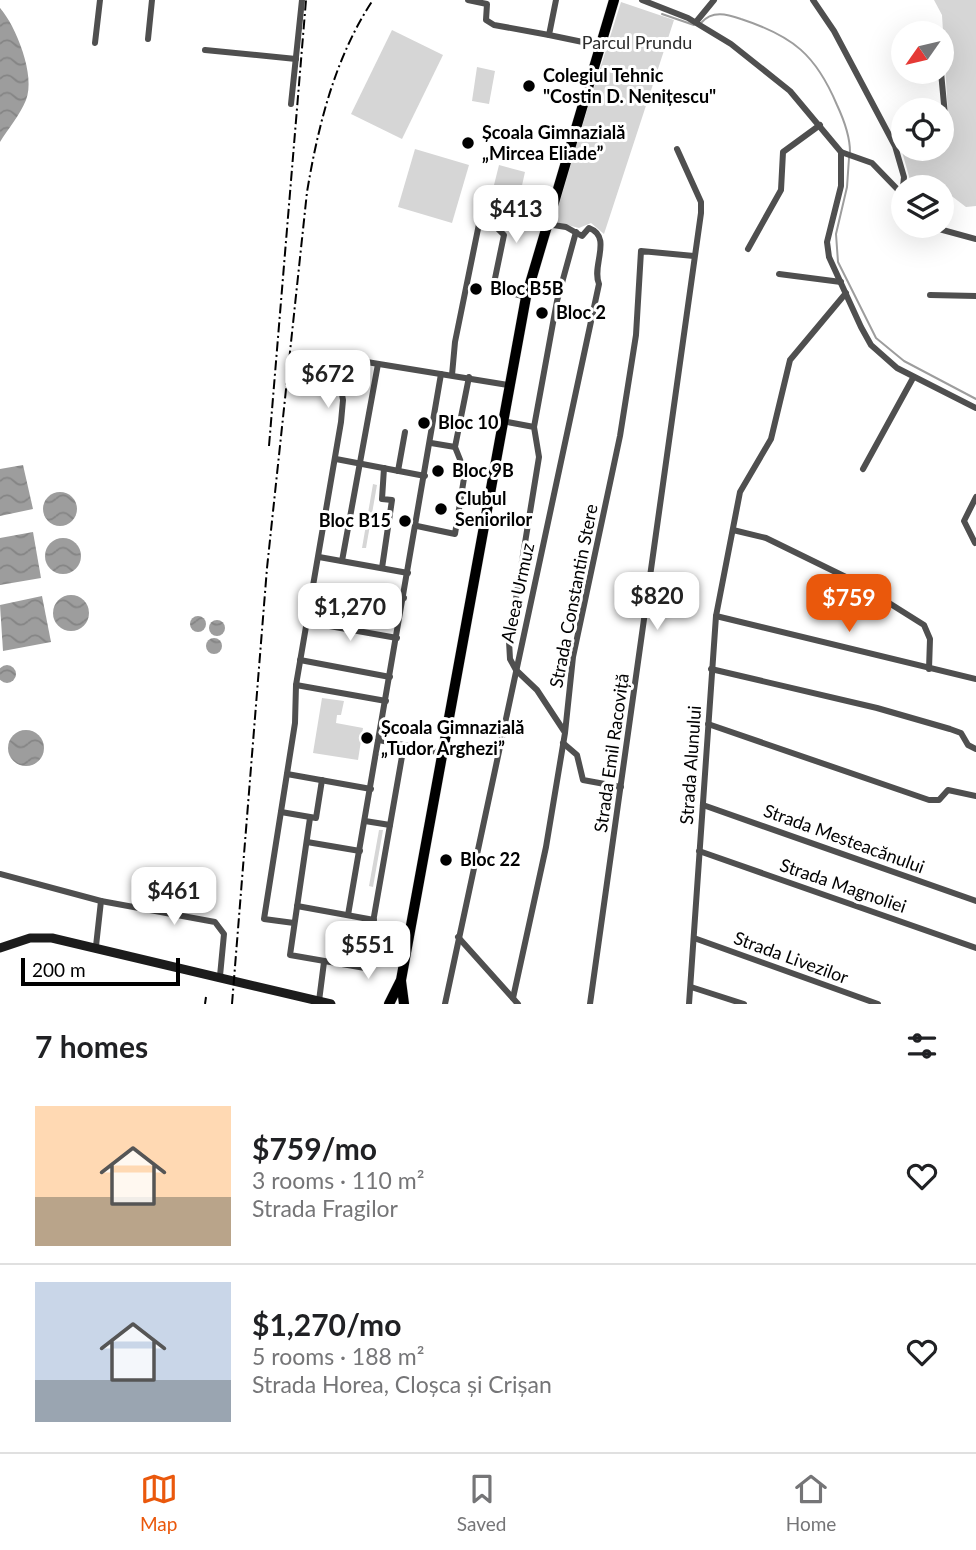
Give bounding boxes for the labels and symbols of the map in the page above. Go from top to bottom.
north arrow [891,21,954,84]
park label: Parcul Prundu [582,31,692,53]
place label: Colegiul Tehnic "Costin D. Nenițescu" [543,64,716,107]
marker: Colegiul Tehnic "Costin D. Nenițescu" [521,78,537,94]
place label: Școala Gimnazială „Mircea Eliade” [482,121,625,164]
marker: Școala Gimnazială „Mircea Eliade” [460,135,476,151]
pin: $413 [475,186,557,245]
place label: Bloc B5B [490,277,564,299]
marker: Bloc B5B [468,281,484,297]
place label: Bloc 2 [556,301,606,323]
marker: Bloc 2 [534,305,550,321]
pin: $672 [287,350,369,410]
place label: Bloc 10 [438,411,498,433]
marker: Bloc 10 [416,415,432,431]
place label: Bloc 9B [452,459,514,481]
marker: Bloc 9B [430,463,446,479]
place label: Clubul Seniorilor [455,487,533,530]
marker: Clubul Seniorilor [433,501,449,517]
street label: Strada Constantin Stere [544,502,602,690]
place label: Bloc B15 [319,509,391,531]
marker: Bloc B15 [397,513,413,529]
street label: Aleea Urmuz [496,541,538,645]
pin: $820 [616,572,698,632]
pin: $759 [808,574,890,634]
pin: $1,270 [293,584,407,643]
street label: Strada Emil Racoviță [589,672,633,834]
street label: Strada Alunului [675,705,705,825]
place label: Școala Gimnazială „Tudor Arghezi” [381,716,524,759]
marker: Școala Gimnazială „Tudor Arghezi” [359,730,375,746]
street label: Strada Mesteacănului [761,799,928,877]
place label: Bloc 22 [460,848,520,870]
marker: Bloc 22 [438,852,454,868]
street label: Strada Magnoliei [777,853,909,917]
pin: $461 [133,867,215,927]
pin: $551 [327,922,409,981]
street label: Strada Livezilor [731,926,852,988]
scale bar [21,955,180,987]

